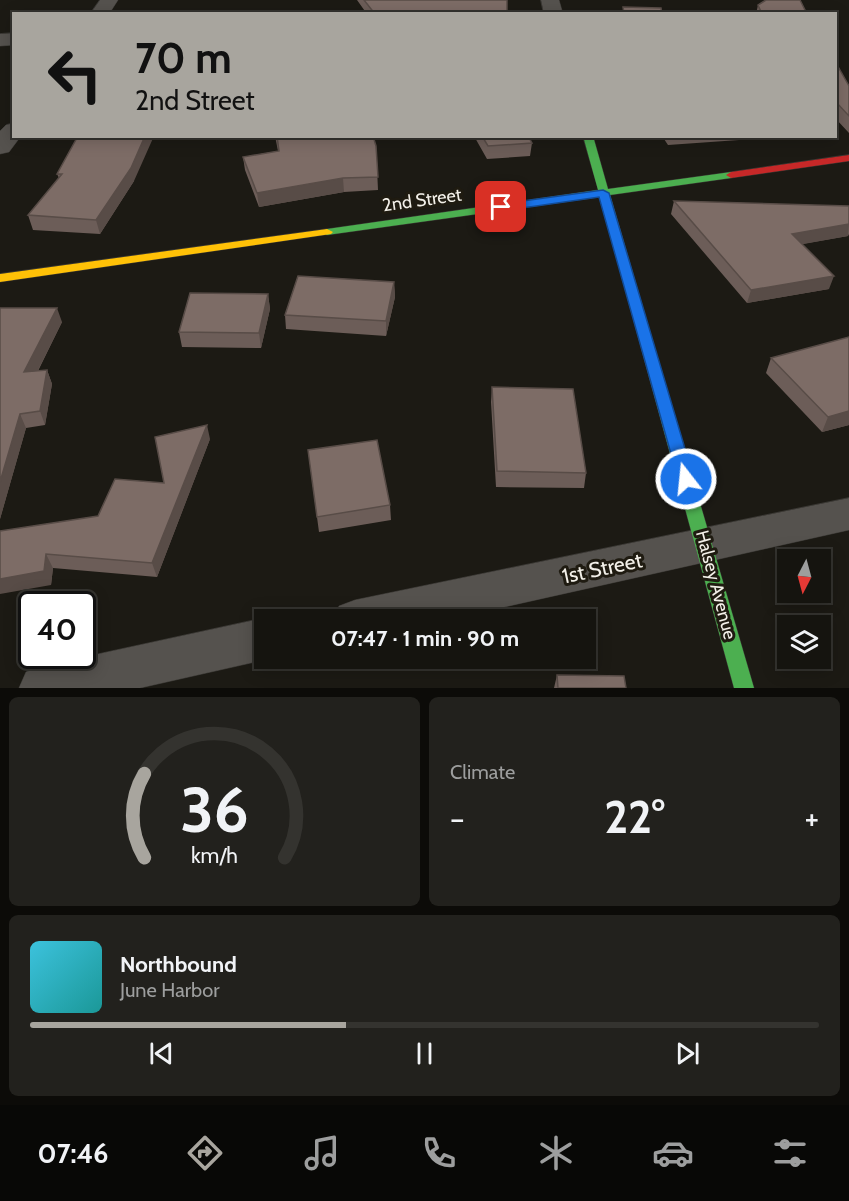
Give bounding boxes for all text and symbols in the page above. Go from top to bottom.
text: 70 m [135,32,232,84]
icon: left [36,36,114,114]
text: 2nd Street [135,84,255,117]
pin [475,181,526,232]
street label: 2nd Street [381,184,463,216]
icon: arrive [484,190,517,223]
position arrow [654,447,718,511]
street label: Halsey Avenue [691,528,741,642]
street label: 1st Street [560,547,644,589]
north arrow [777,549,831,603]
map controls [777,549,831,669]
speed limit sign: 40 [18,591,96,669]
button: layers [777,615,831,669]
text: 07:47 · 1 min · 90 m [331,625,519,652]
text: Climate [450,760,515,784]
text: 36 [180,772,249,848]
text: 22° [604,790,665,844]
text: − [450,798,465,838]
text: + [804,798,819,838]
text: km/h [191,843,238,869]
text: Northbound [120,951,237,978]
text: June Harbor [120,978,220,1002]
icon: previous [145,1037,178,1070]
icon: pause [408,1037,441,1070]
icon: next [671,1037,704,1070]
icon: directions [184,1132,226,1174]
icon: music [301,1132,343,1174]
icon: phone [418,1132,460,1174]
icon: climate [535,1132,577,1174]
icon: car [652,1132,694,1174]
icon: filters [769,1132,811,1174]
text: 07:46 [38,1137,108,1170]

